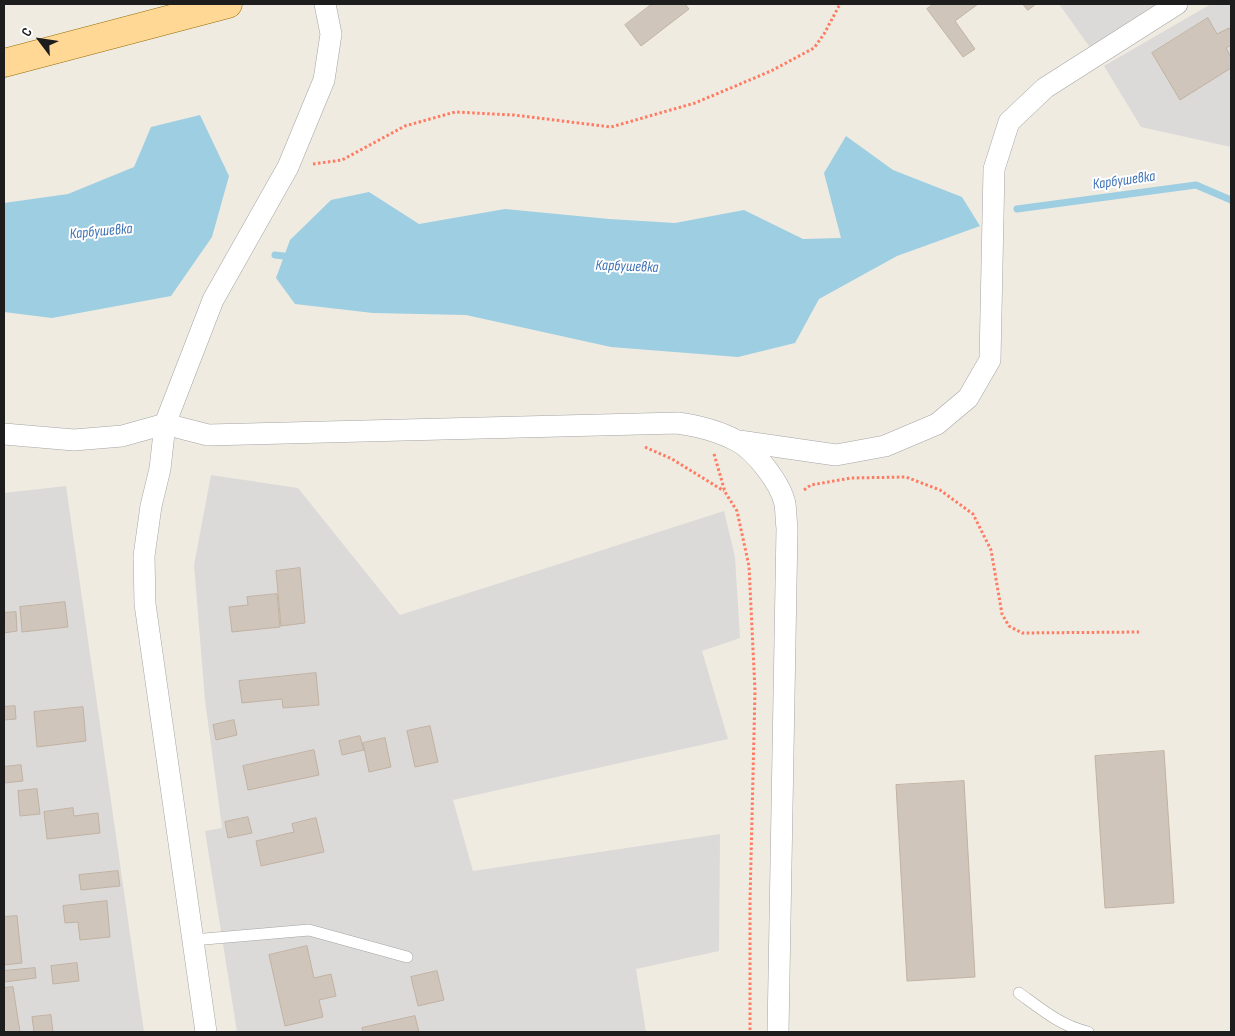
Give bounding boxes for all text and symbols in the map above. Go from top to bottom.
north arrow [15,15,65,65]
text: С [18,25,36,39]
water label: Карбушевка [1092,168,1156,194]
water label: Карбушевка [69,220,133,244]
water label: Карбушевка [595,257,659,277]

